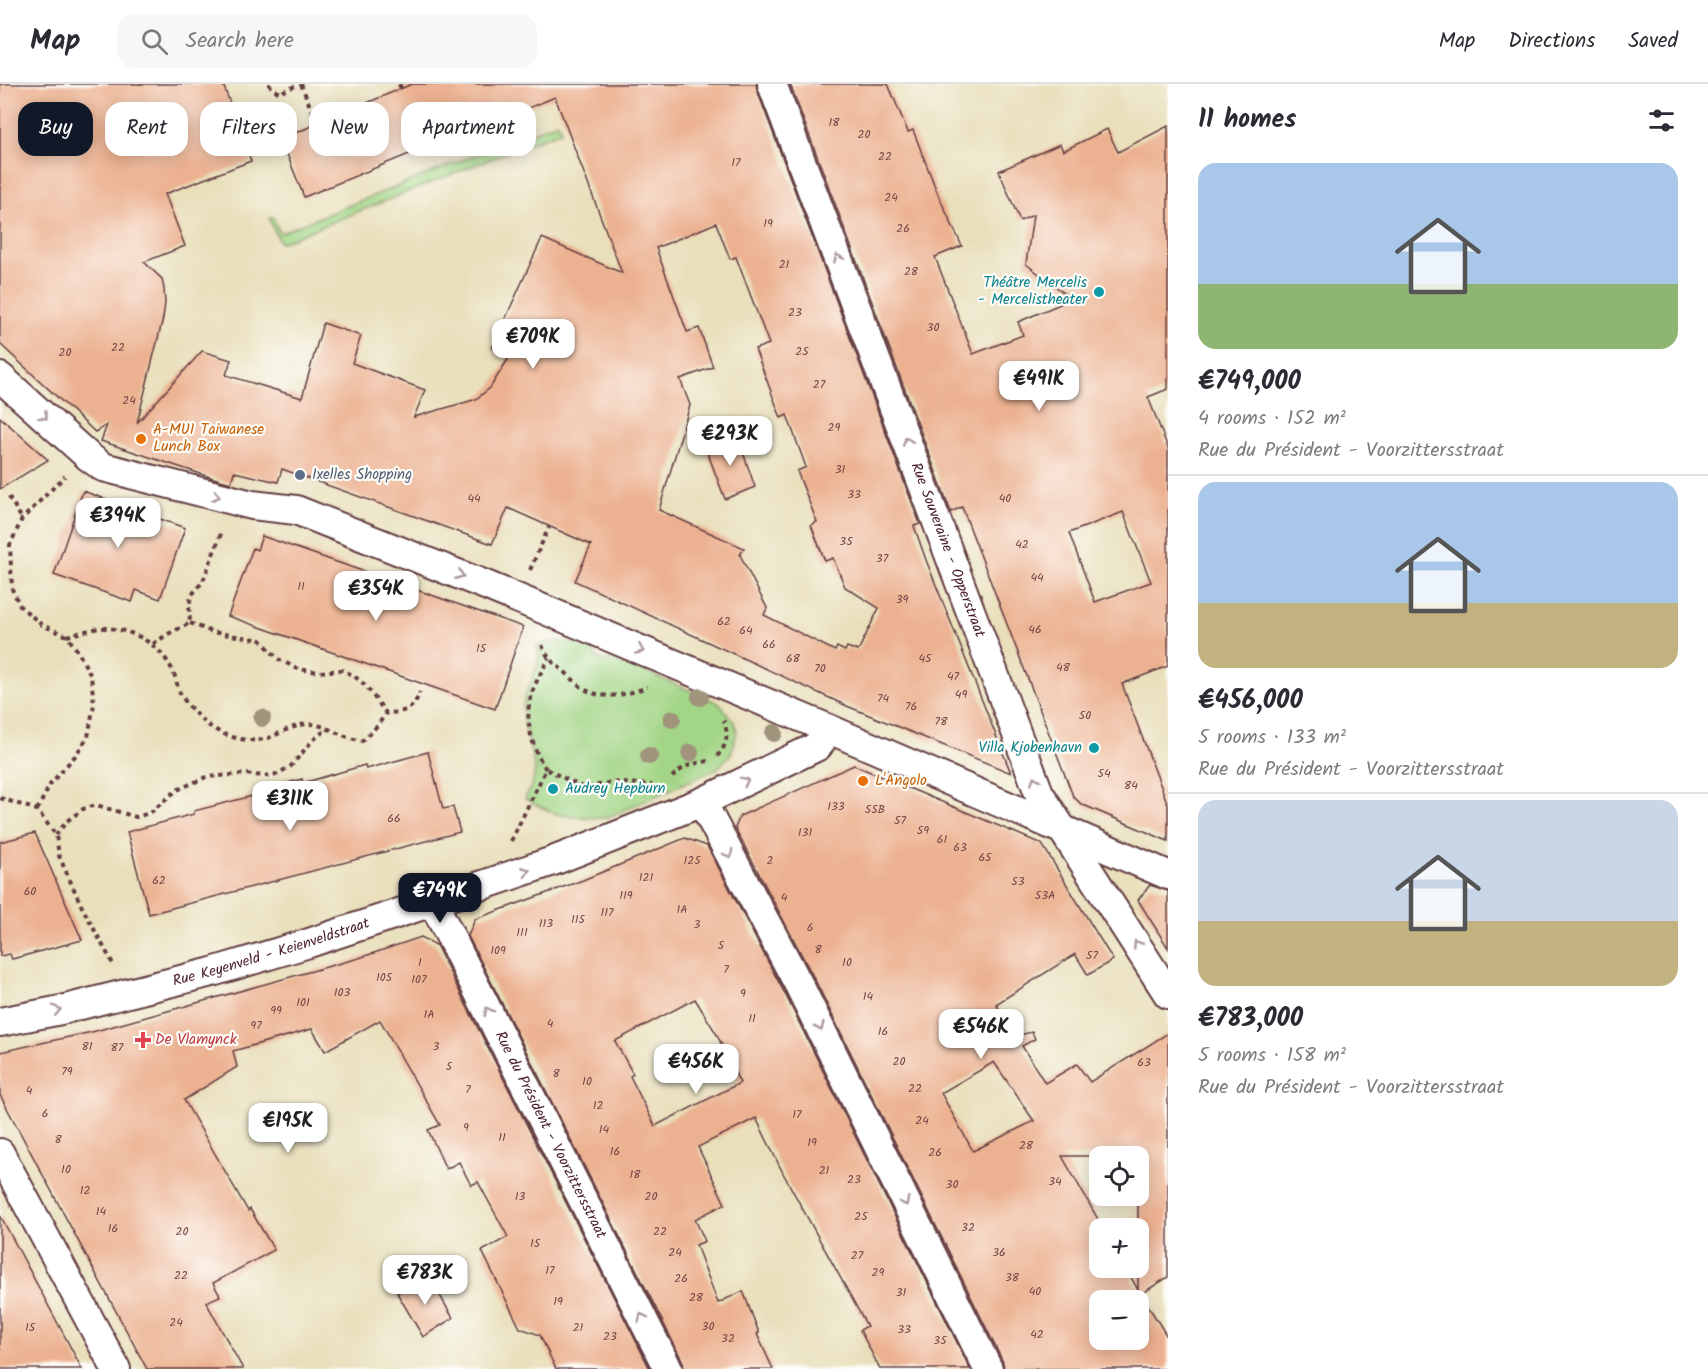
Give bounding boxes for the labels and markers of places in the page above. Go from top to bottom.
place label: Théâtre Mercelis - Mercelistheater [978,271,1088,312]
marker: Théâtre Mercelis - Mercelistheater [1092,285,1106,299]
pin: €709K [491,319,575,370]
pin: €491K [997,361,1081,412]
pin: €293K [688,416,772,467]
place label: A-MUI Taiwanese Lunch Box [153,418,264,459]
marker: A-MUI Taiwanese Lunch Box [134,432,148,446]
place label: Ixelles Shopping [312,463,412,487]
marker: Ixelles Shopping [293,468,307,482]
pin: €394K [76,498,160,549]
pin: €354K [334,571,418,622]
place label: Villa Kjobenhavn [979,736,1082,760]
marker: Villa Kjobenhavn [1087,741,1101,755]
place label: L'Angolo [875,769,927,793]
marker: L'Angolo [856,774,870,788]
place label: Audrey Hepburn [565,777,666,801]
pin: €311K [248,781,332,832]
marker: Audrey Hepburn [546,782,560,796]
pin: €749K [398,873,482,924]
pin: €546K [939,1009,1023,1060]
place label: De Vlamynck [155,1028,238,1052]
marker: De Vlamynck [136,1033,150,1047]
pin: €456K [654,1044,738,1095]
pin: €195K [246,1103,330,1154]
pin: €783K [383,1255,467,1306]

